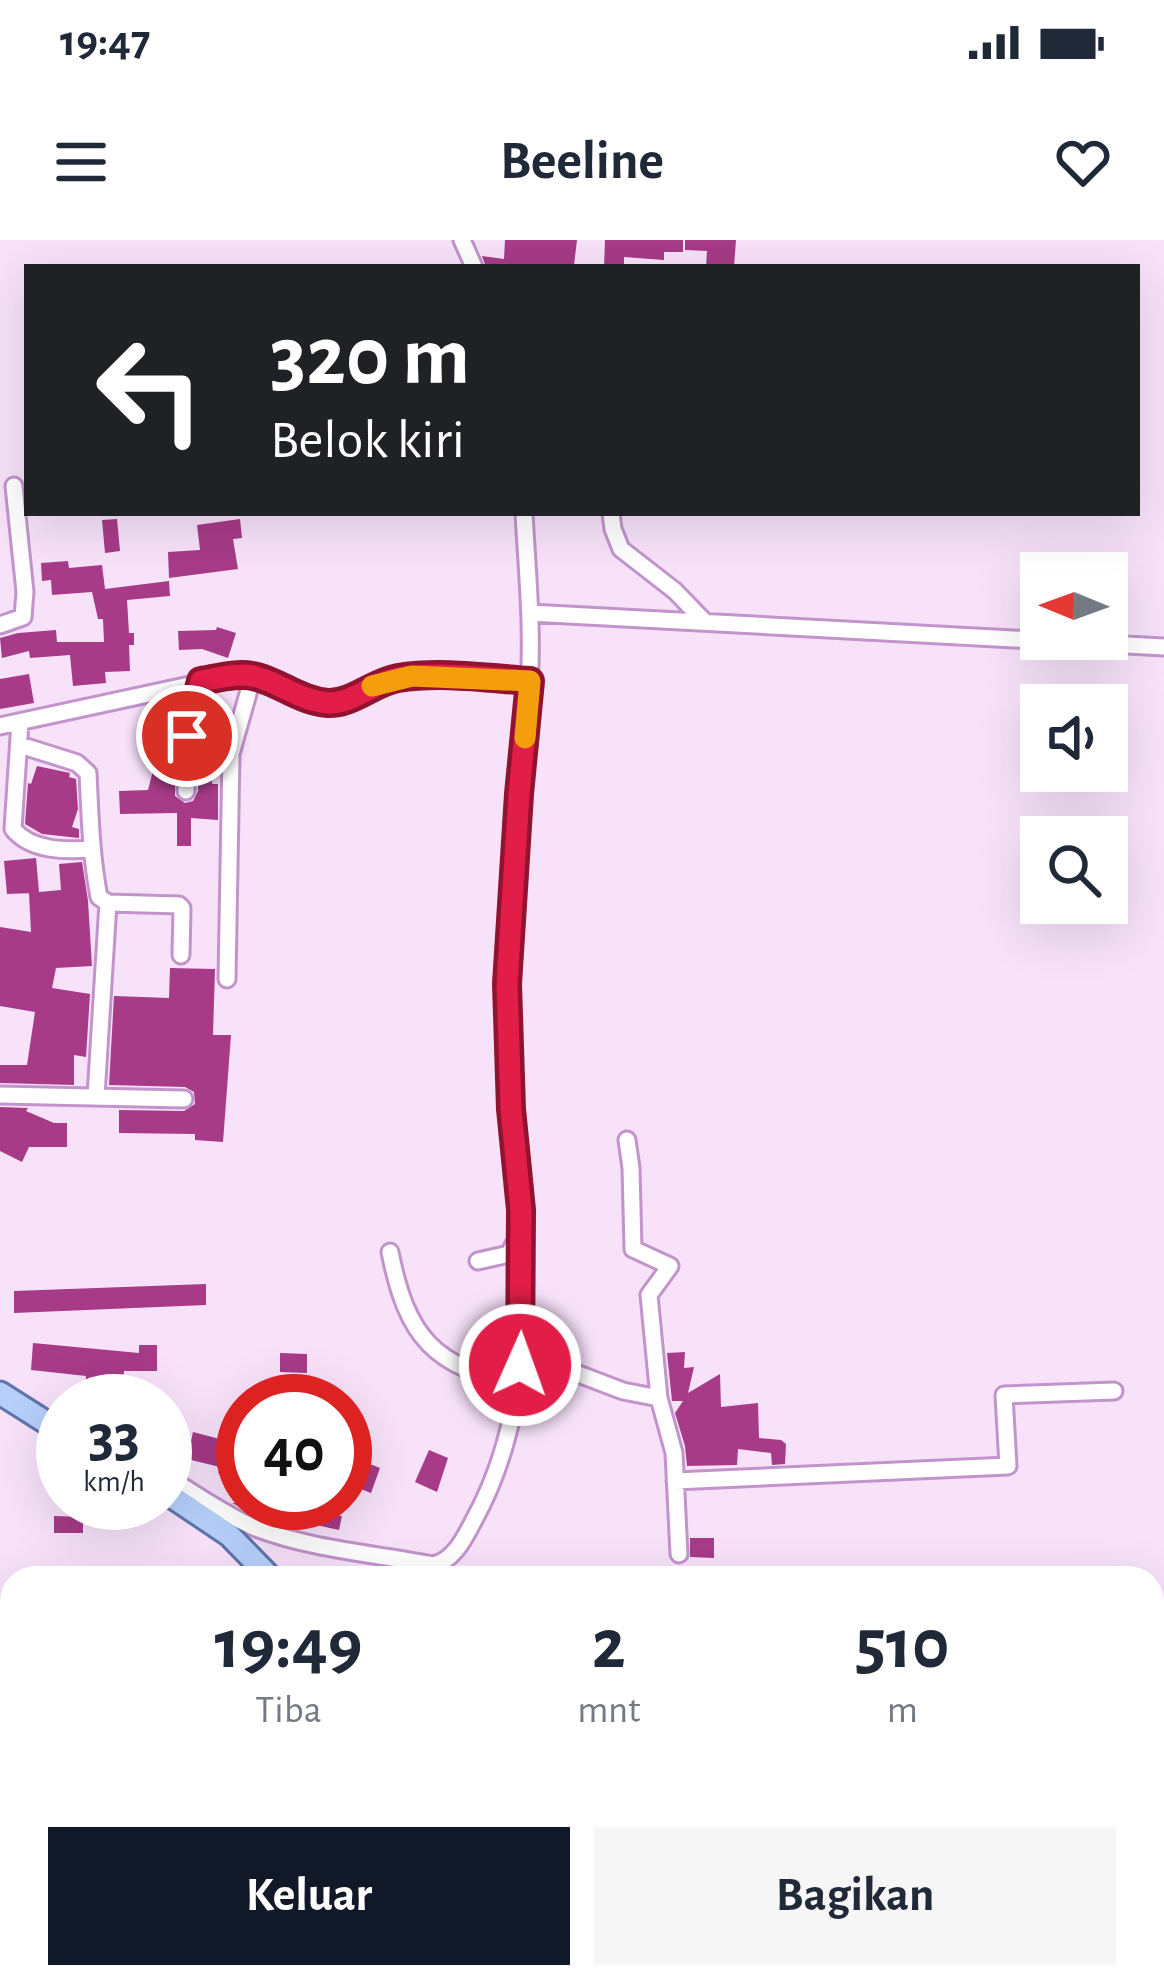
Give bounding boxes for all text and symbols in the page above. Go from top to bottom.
text: 19:47 [60,19,150,64]
icon: menu [48,129,114,195]
icon: heart [1050,129,1116,195]
text: Beeline [500,135,664,189]
icon: left [72,312,228,468]
text: 320 m [270,316,470,400]
text: Belok kiri [270,414,465,468]
north arrow [1020,552,1128,660]
map controls [1020,552,1128,924]
button: sound [1020,684,1128,792]
pin [136,685,238,787]
icon: arrive [154,703,220,769]
button: search [1020,816,1128,924]
position arrow [457,1302,583,1428]
speed limit sign: 40 [216,1374,372,1530]
text: 33 [88,1407,140,1467]
text: km/h [83,1467,145,1497]
text: 19:49 [214,1609,363,1681]
text: 2 [592,1609,626,1681]
text: 510 [855,1609,950,1681]
text: Tiba [255,1691,322,1730]
text: mnt [577,1691,641,1730]
text: m [887,1691,918,1730]
button: Keluar [48,1827,570,1965]
button: Bagikan [594,1827,1116,1965]

